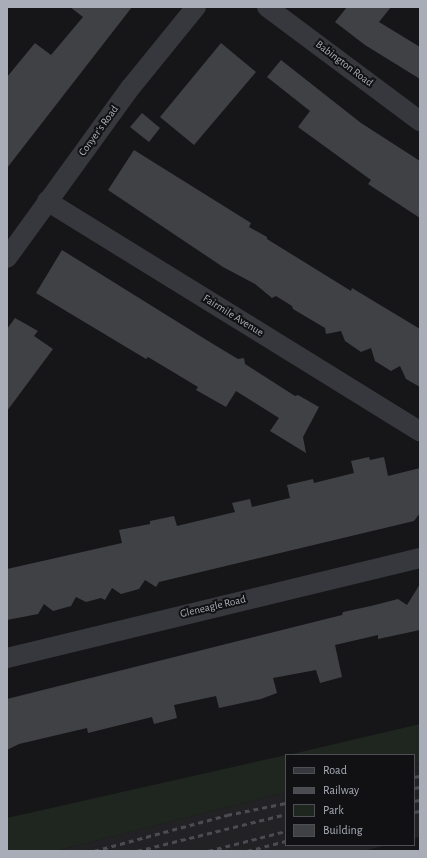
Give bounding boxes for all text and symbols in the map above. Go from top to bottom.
street label: Babington Road [313,38,375,90]
street label: Conyer's Road [76,103,122,159]
street label: Fairmile Avenue [200,292,266,340]
street label: Gleneagle Road [179,593,247,621]
legend [285,754,415,846]
text: Road [323,764,347,776]
text: Railway [323,784,359,796]
text: Park [323,804,344,816]
text: Building [323,824,363,836]

